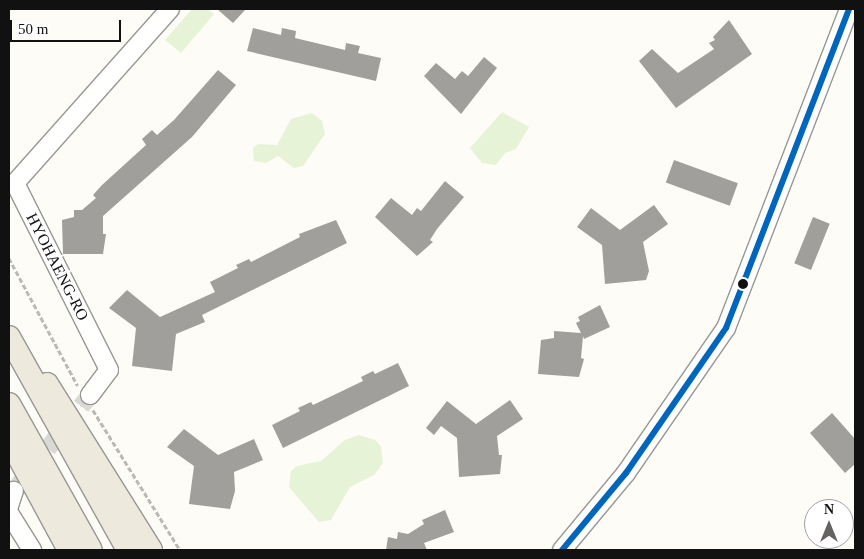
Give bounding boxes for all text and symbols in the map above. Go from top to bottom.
scale bar [12,10,124,42]
text: 50 m [18,21,48,37]
street label: HYOHAENG-RO [22,210,92,324]
unlabelled marker [738,279,748,289]
north arrow [804,499,854,549]
text: N [824,502,834,517]

